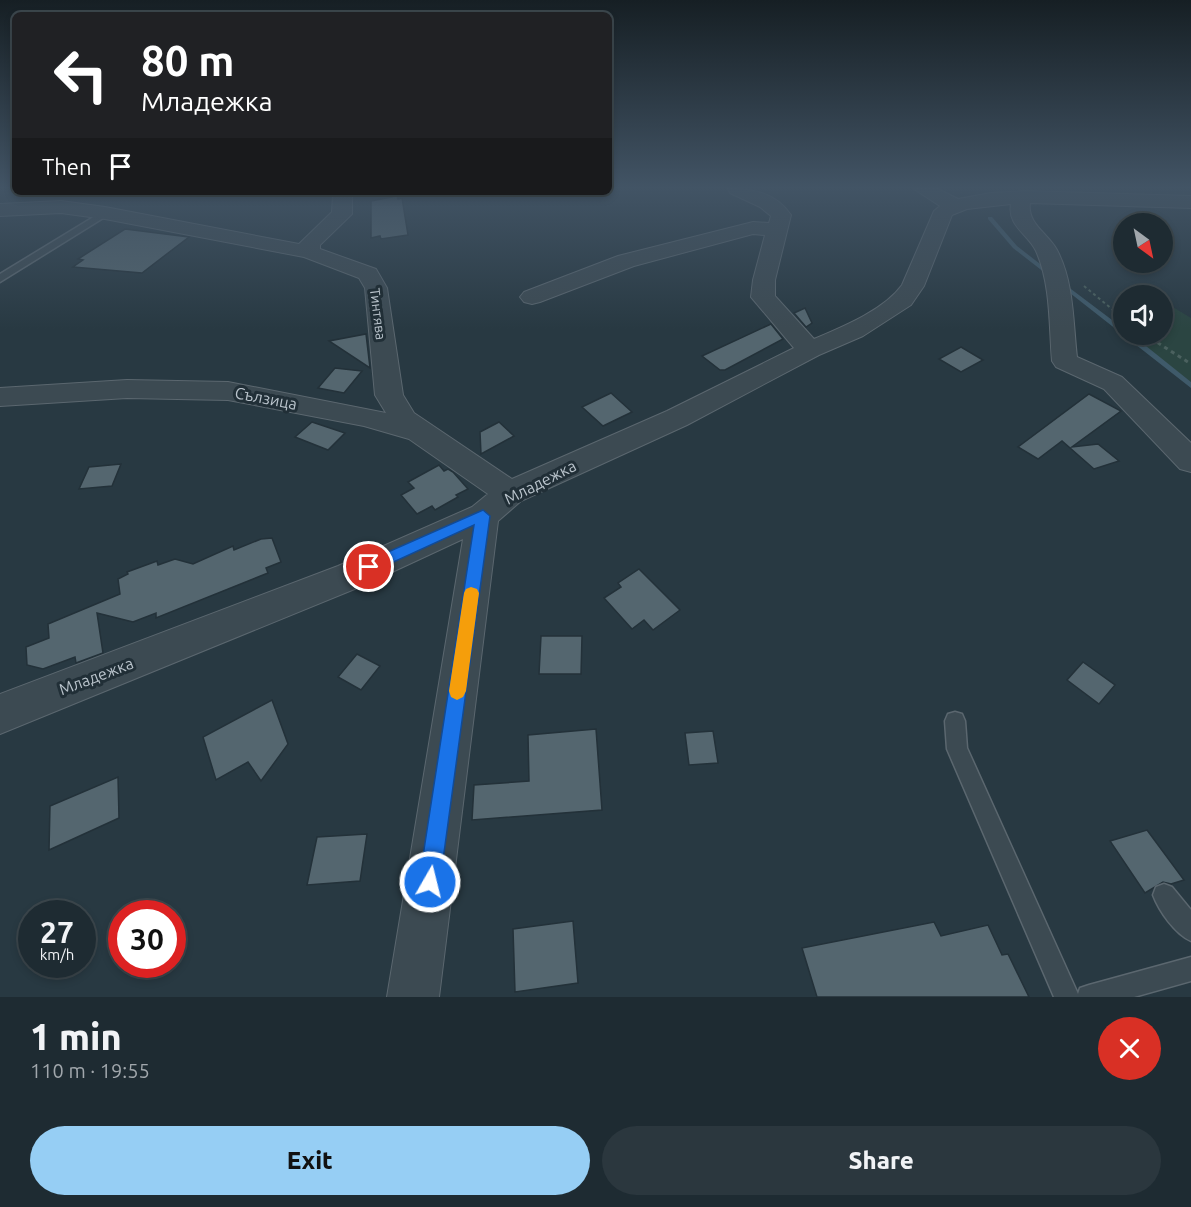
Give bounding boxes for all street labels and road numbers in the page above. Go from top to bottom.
street label: Тинтява [367,287,389,341]
street label: Сълзица [233,383,299,413]
street label: Младежка [501,456,579,508]
street label: Младежка [56,654,136,698]

